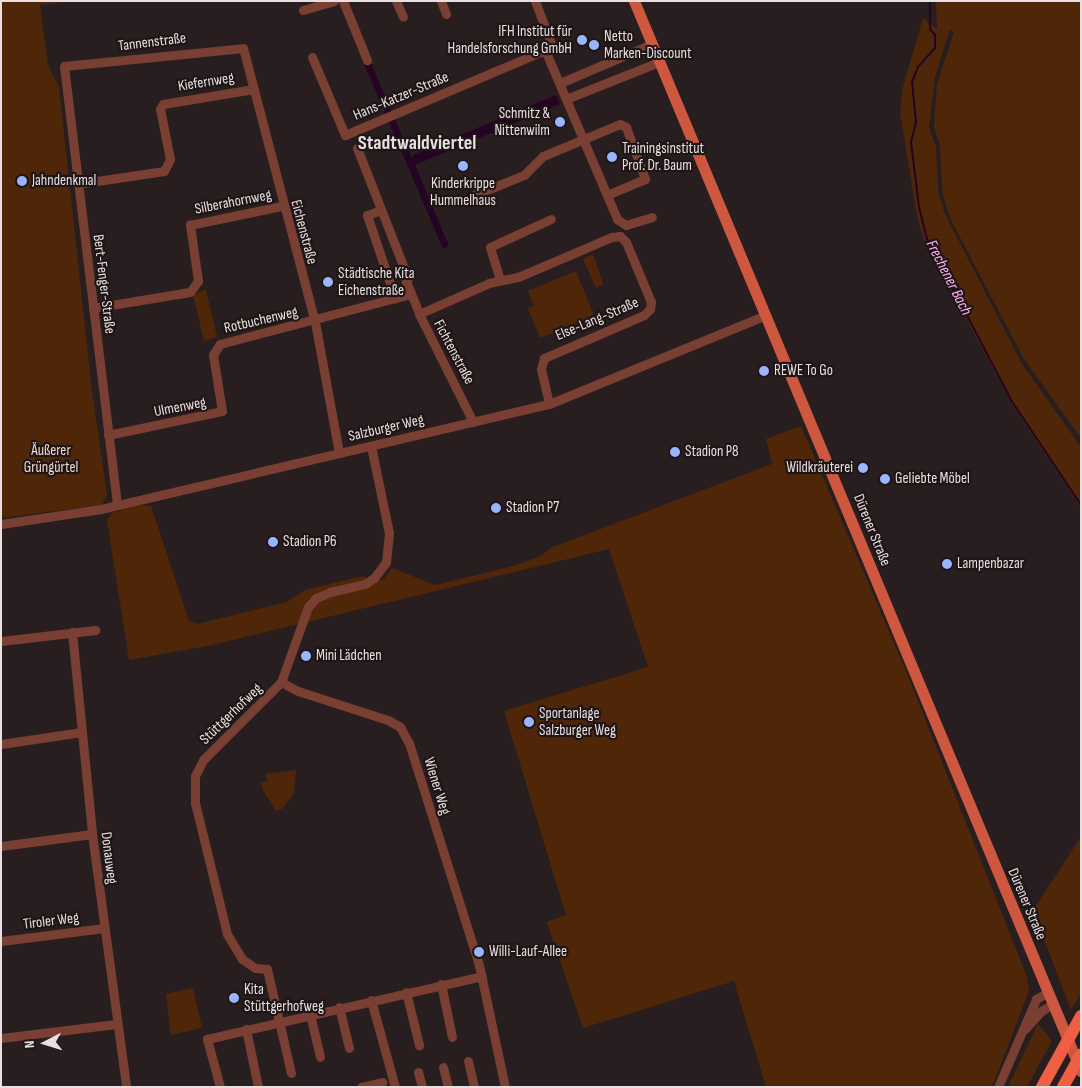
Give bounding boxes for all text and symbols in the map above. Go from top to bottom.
place label: IFH Institut für Handelsforschung GmbH [448,22,572,57]
place label: Netto Marken-Discount [604,27,692,62]
street label: Tannenstraße [117,29,187,55]
marker: IFH Institut für Handelsforschung GmbH [576,34,588,46]
marker: Netto Marken-Discount [588,39,600,51]
street label: Hans-Katzer-Straße [351,68,451,124]
street label: Kiefernweg [177,69,235,95]
place label: Schmitz & Nittenwilm [494,104,550,139]
marker: Schmitz & Nittenwilm [554,116,566,128]
district label: Stadtwaldviertel [358,131,476,155]
place label: Trainingsinstitut Prof. Dr. Baum [622,139,704,174]
marker: Trainingsinstitut Prof. Dr. Baum [606,151,618,163]
marker: Kinderkrippe Hummelhaus [457,160,469,172]
place label: Jahndenkmal [32,172,96,190]
place label: Kinderkrippe Hummelhaus [430,174,496,209]
marker: Jahndenkmal [16,175,28,187]
street label: Silberahornweg [193,186,273,218]
street label: Eichenstraße [287,198,321,266]
street label: Bert-Fenger-Straße [89,233,119,335]
water label: Frechener Bach [921,237,975,319]
place label: Städtische Kita Eichenstraße [338,264,414,299]
marker: Städtische Kita Eichenstraße [322,276,334,288]
street label: Else-Lang-Straße [553,293,641,345]
street label: Rotbuchenweg [222,303,300,337]
street label: Fichtenstraße [430,317,478,387]
place label: REWE To Go [774,362,833,380]
marker: REWE To Go [758,365,770,377]
street label: Ulmenweg [152,393,208,421]
street label: Salzburger Weg [346,411,426,445]
park label: Äußerer Grüngürtel [24,441,78,476]
place label: Stadion P8 [685,443,739,461]
marker: Stadion P8 [669,446,681,458]
place label: Wildkräuterei [786,459,853,477]
marker: Wildkräuterei [857,462,869,474]
place label: Geliebte Möbel [895,470,970,488]
marker: Geliebte Möbel [879,473,891,485]
street label: Dürener Straße [849,491,895,569]
place label: Stadion P7 [506,499,559,517]
marker: Stadion P7 [490,502,502,514]
place label: Stadion P6 [283,533,337,551]
marker: Stadion P6 [267,536,279,548]
place label: Lampenbazar [957,555,1024,573]
marker: Lampenbazar [941,558,953,570]
place label: Mini Lädchen [316,647,382,665]
marker: Mini Lädchen [300,650,312,662]
street label: Stüttgerhofweg [196,680,266,748]
place label: Sportanlage Salzburger Weg [539,704,616,739]
marker: Sportanlage Salzburger Weg [523,716,535,728]
street label: Wiener Weg [420,755,454,817]
street label: Donauweg [97,831,121,885]
street label: Dürener Straße [1004,865,1050,943]
street label: Tiroler Weg [22,909,80,933]
place label: Willi-Lauf-Allee [489,943,567,961]
marker: Willi-Lauf-Allee [473,946,485,958]
place label: Kita Stüttgerhofweg [244,980,324,1015]
marker: Kita Stüttgerhofweg [228,992,240,1004]
north arrow [20,1018,70,1068]
text: N [21,1040,38,1049]

